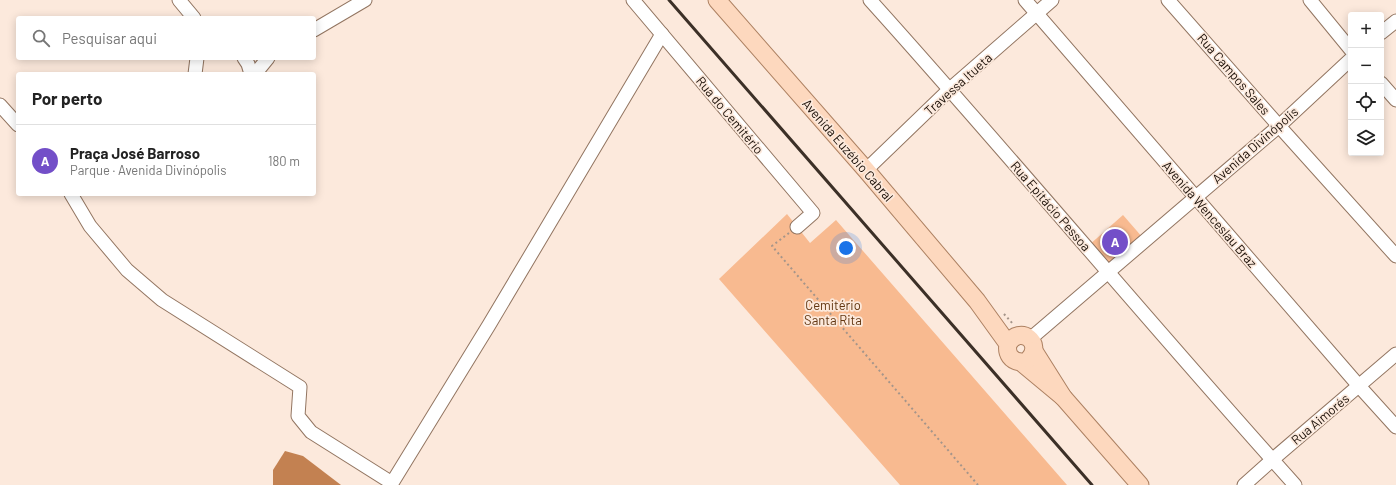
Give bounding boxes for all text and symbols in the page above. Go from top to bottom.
map controls [1348,12,1384,156]
button: + [1348,12,1384,48]
search box [16,16,316,60]
icon: search [30,27,52,49]
text: Pesquisar aqui [62,29,157,47]
street label: Rua Campos Sales [1194,30,1274,118]
button: − [1348,48,1384,84]
street label: Travessa Itueta [921,49,995,119]
street label: Rua do Cemitério [693,73,767,157]
button: locate [1348,84,1384,120]
text: Por perto [32,88,102,108]
street label: Avenida Euzébio Cabral [799,95,897,205]
street label: Avenida Divinópolis [1209,103,1301,187]
button: layers [1348,120,1384,156]
text: Praça José Barroso [70,144,200,162]
text: A [41,153,49,169]
text: 180 m [268,153,300,169]
street label: Avenida Wenceslau Braz [1159,157,1261,271]
street label: Rua Epitácio Pessoa [1008,158,1094,254]
text: Parque · Avenida Divinópolis [70,162,226,178]
pin: A [1102,227,1128,257]
your location [836,238,856,258]
park label: Cemitério Santa Rita [804,297,862,328]
street label: Rua Aimorés [1288,390,1352,448]

